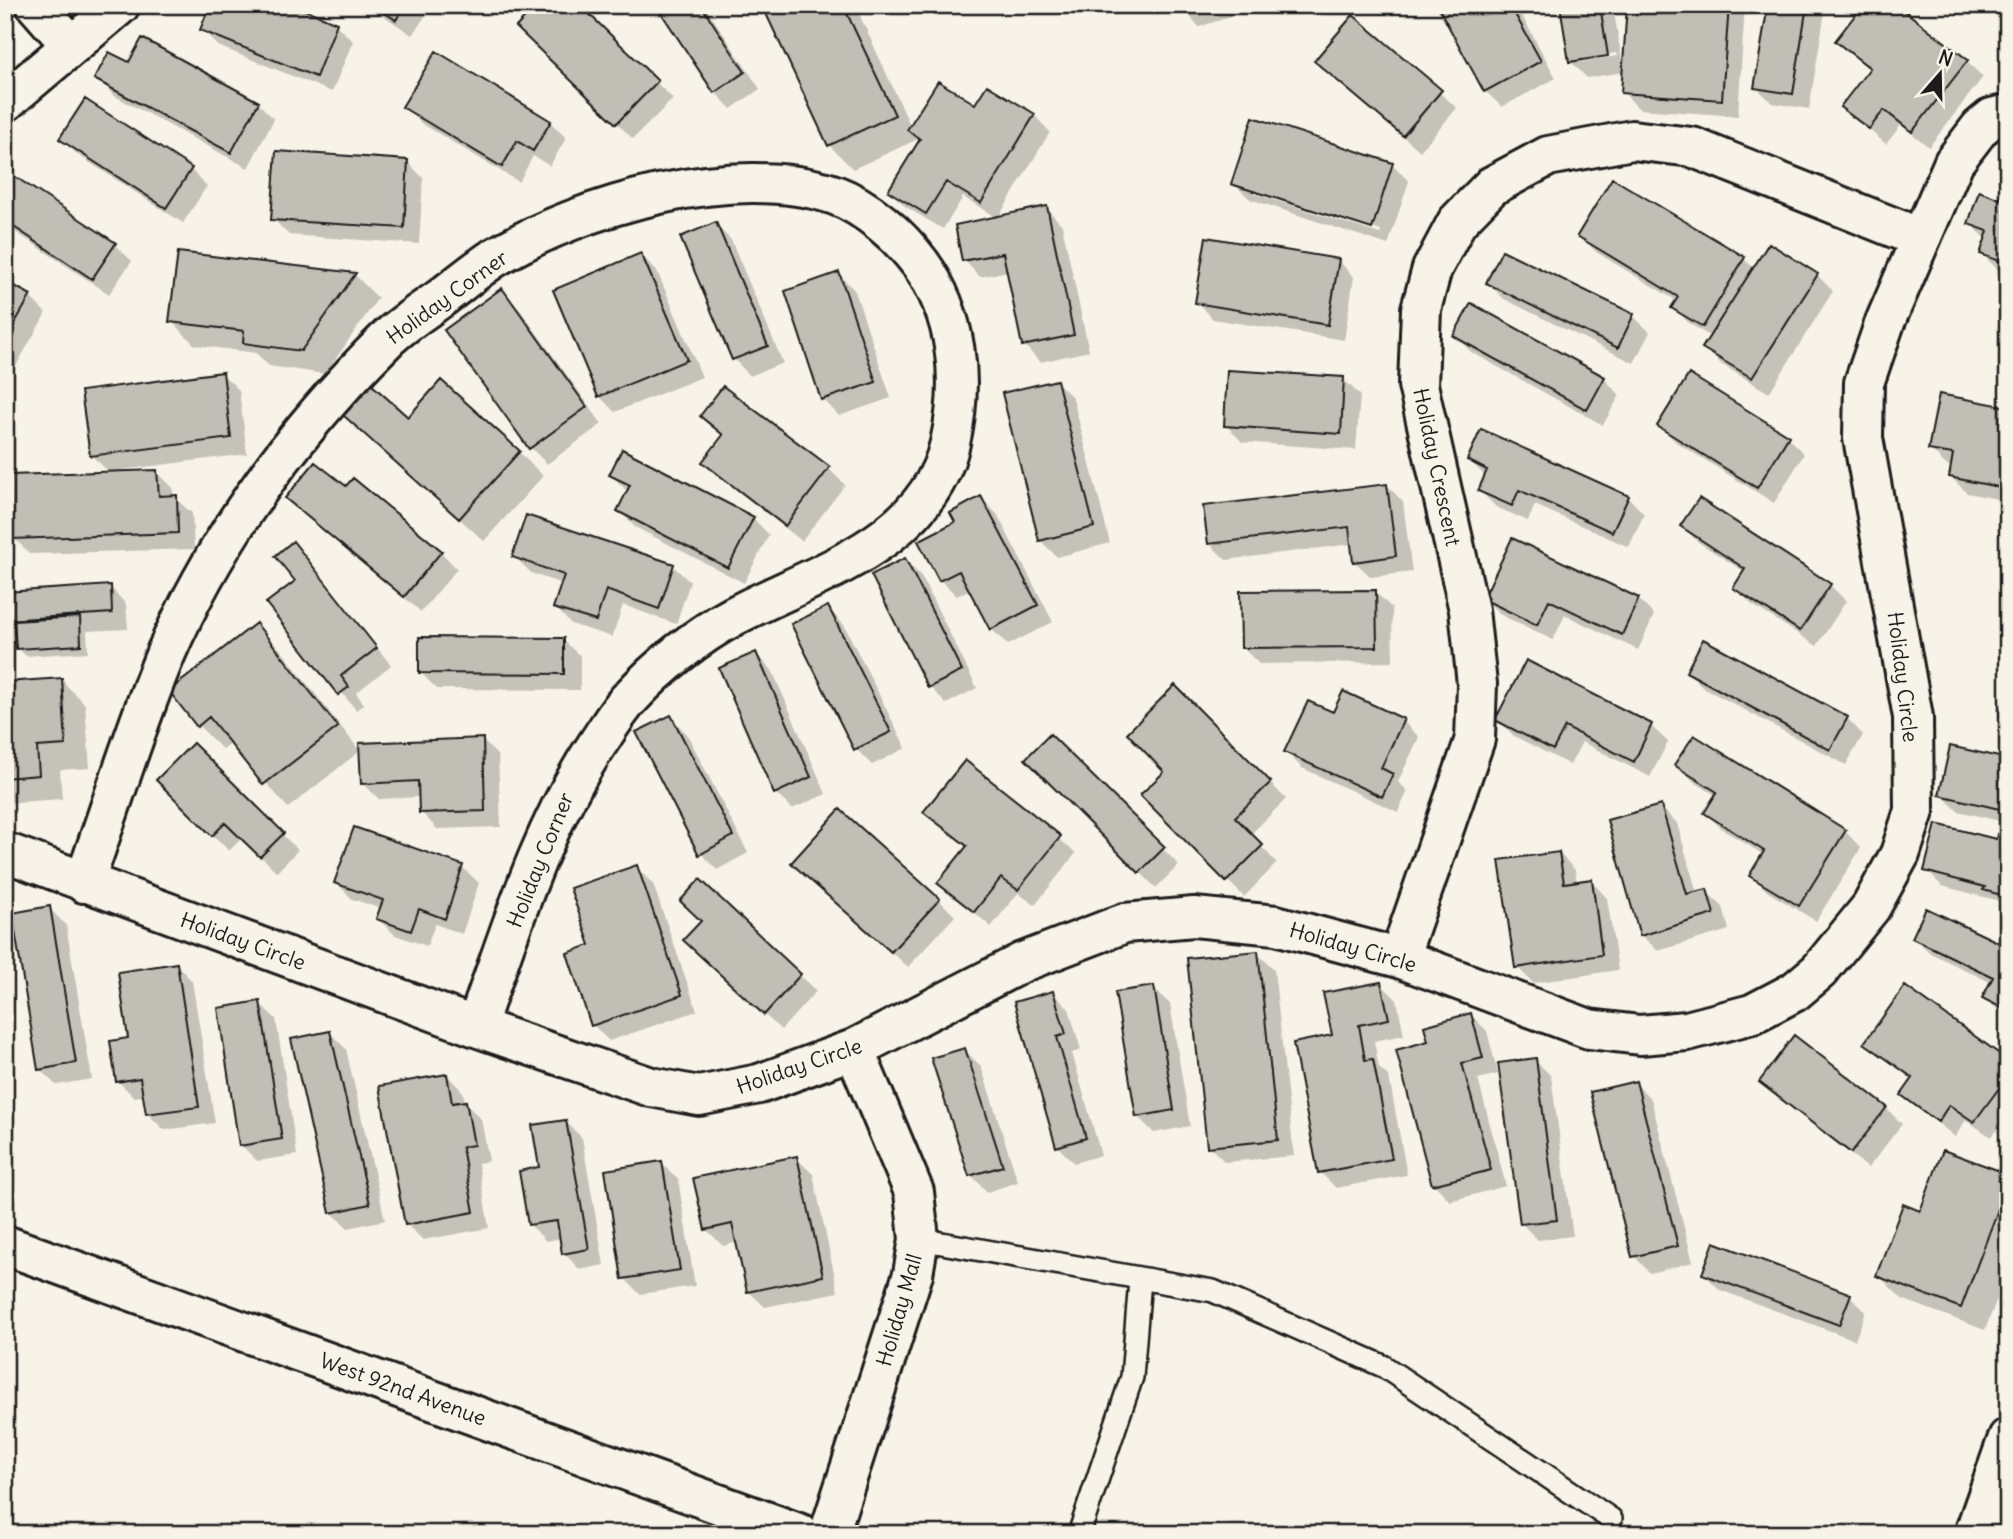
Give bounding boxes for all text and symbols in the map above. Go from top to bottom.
north arrow [1904,38,1974,108]
text: N [1936,45,1956,72]
street label: Holiday Corner [381,244,513,350]
street label: Holiday Crescent [1407,386,1467,548]
street label: Holiday Circle [1882,610,1924,744]
street label: Holiday Corner [501,788,580,932]
street label: Holiday Circle [177,906,309,976]
street label: Holiday Circle [1286,916,1420,978]
street label: Holiday Circle [733,1032,865,1100]
street label: Holiday Mall [870,1251,928,1369]
street label: West 92nd Avenue [316,1346,490,1432]

